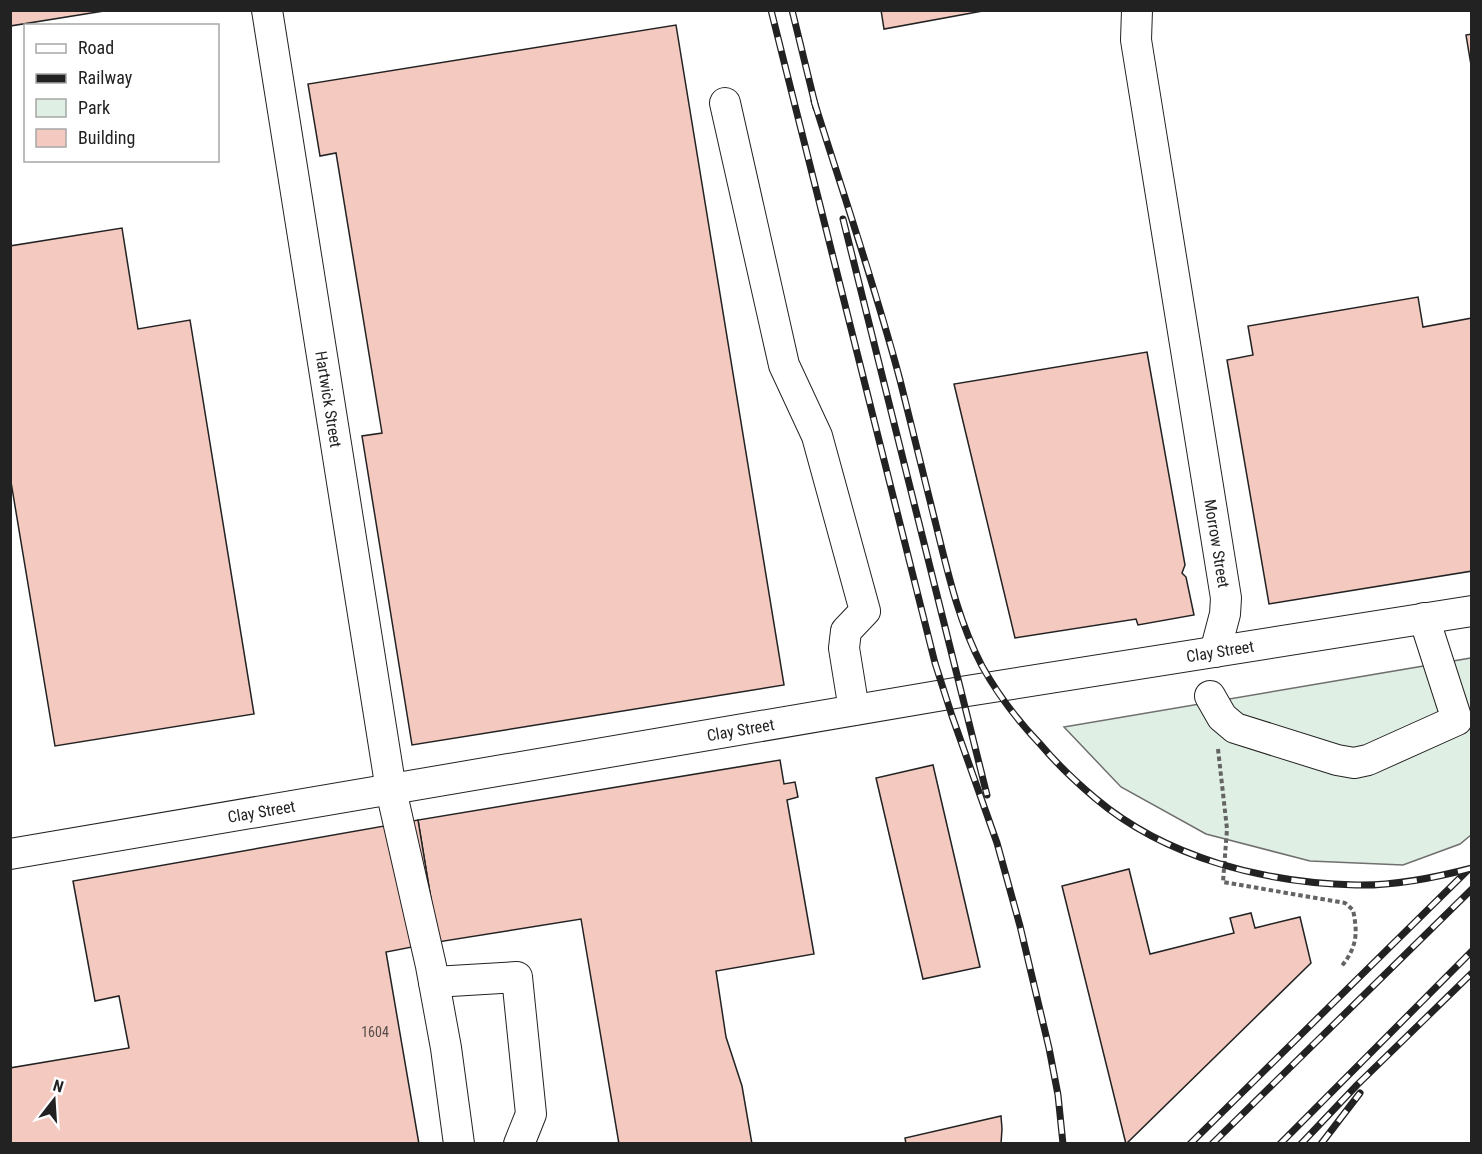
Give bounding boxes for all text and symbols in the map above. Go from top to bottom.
legend [24,24,219,162]
text: Road [78,37,114,58]
text: Railway [78,67,133,88]
text: Park [78,97,110,118]
text: Building [78,127,135,148]
street label: Hartwick Street [312,349,346,449]
street label: Morrow Street [1201,498,1234,589]
street label: Clay Street [1185,636,1255,666]
street label: Clay Street [705,714,776,745]
street label: Clay Street [226,796,297,826]
house number: 1604 [361,1024,389,1040]
north arrow [24,1070,84,1130]
text: N [51,1076,66,1097]

